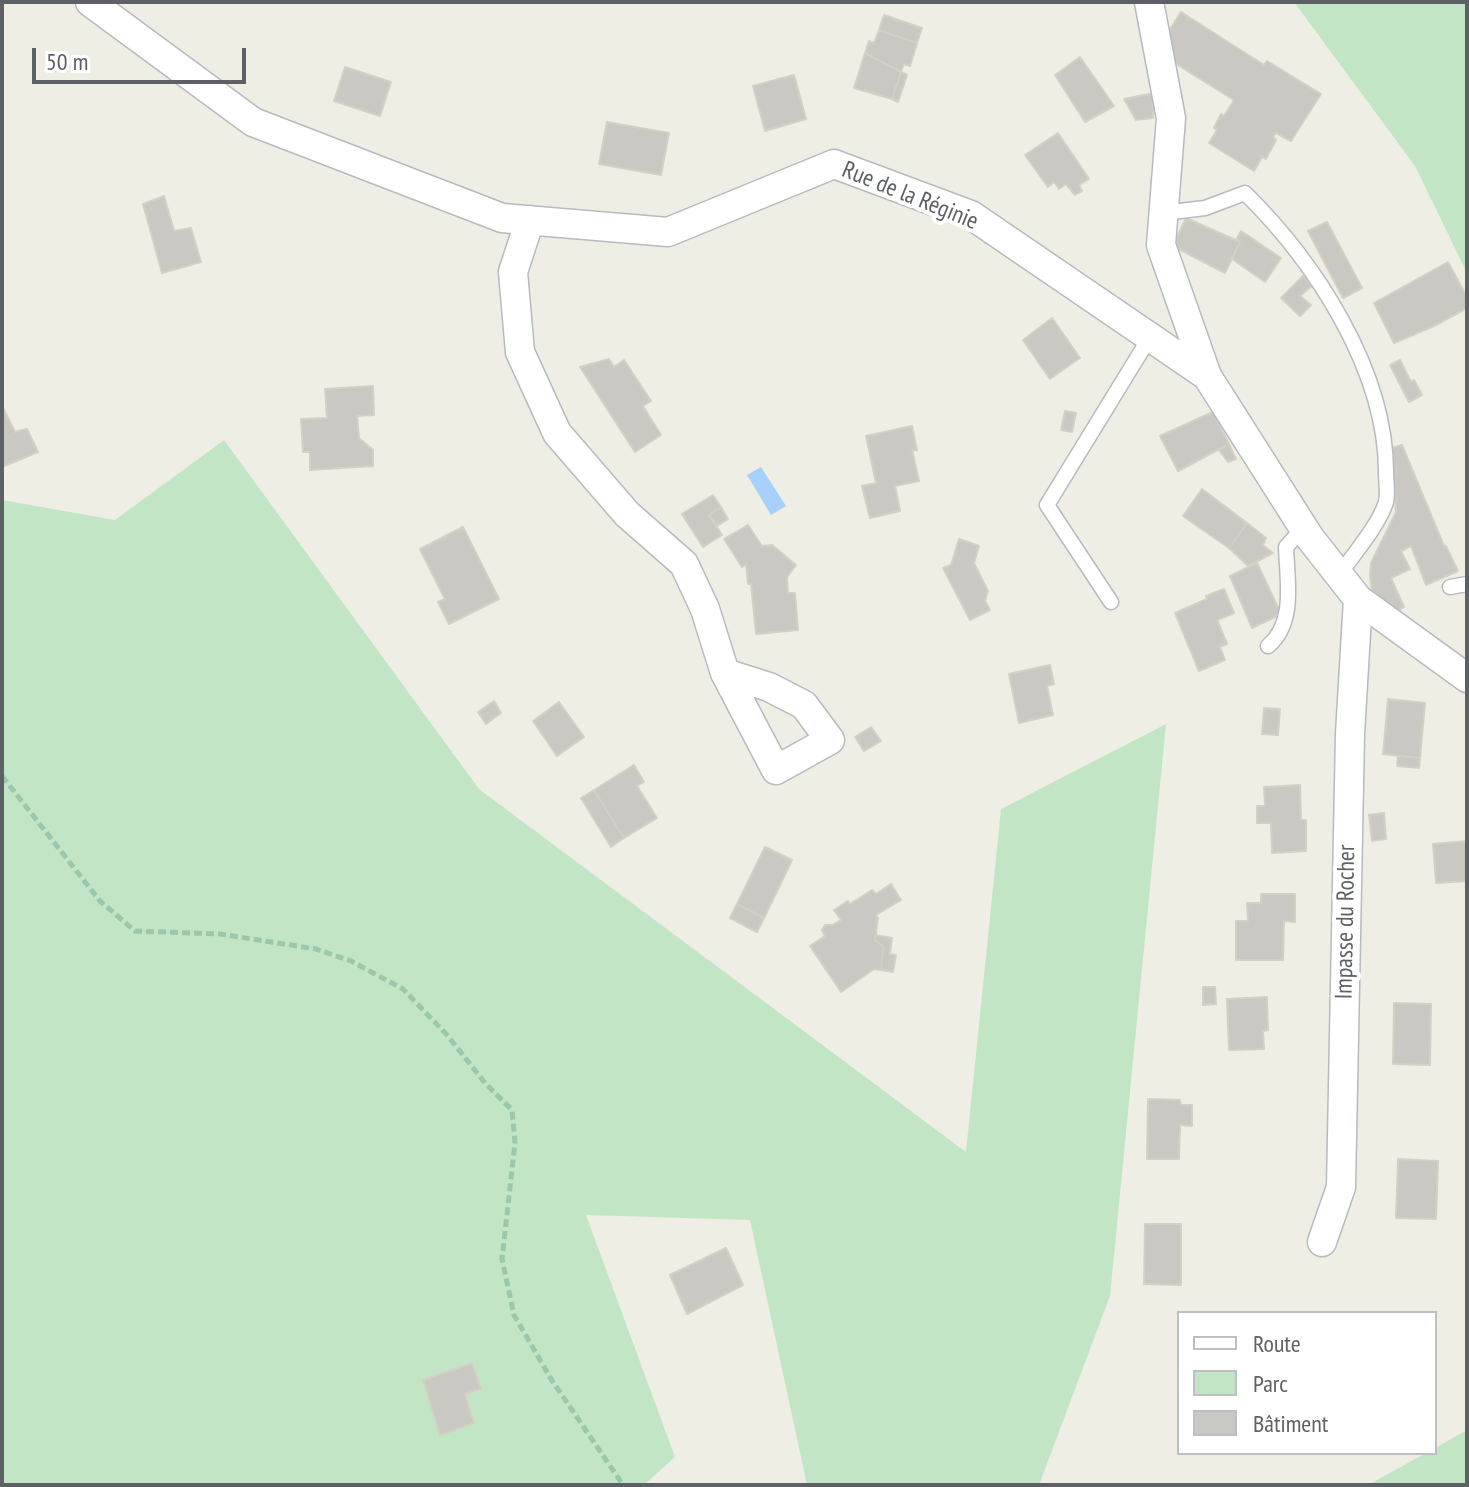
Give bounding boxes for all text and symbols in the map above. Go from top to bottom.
scale bar [36,32,250,82]
text: 50 m [46,46,88,77]
street label: Rue de la Réginie [838,156,982,236]
street label: Impasse du Rocher [1330,844,1362,1000]
legend [1177,1311,1437,1455]
text: Route [1253,1328,1301,1359]
text: Parc [1253,1368,1288,1399]
text: Bâtiment [1253,1408,1328,1439]

